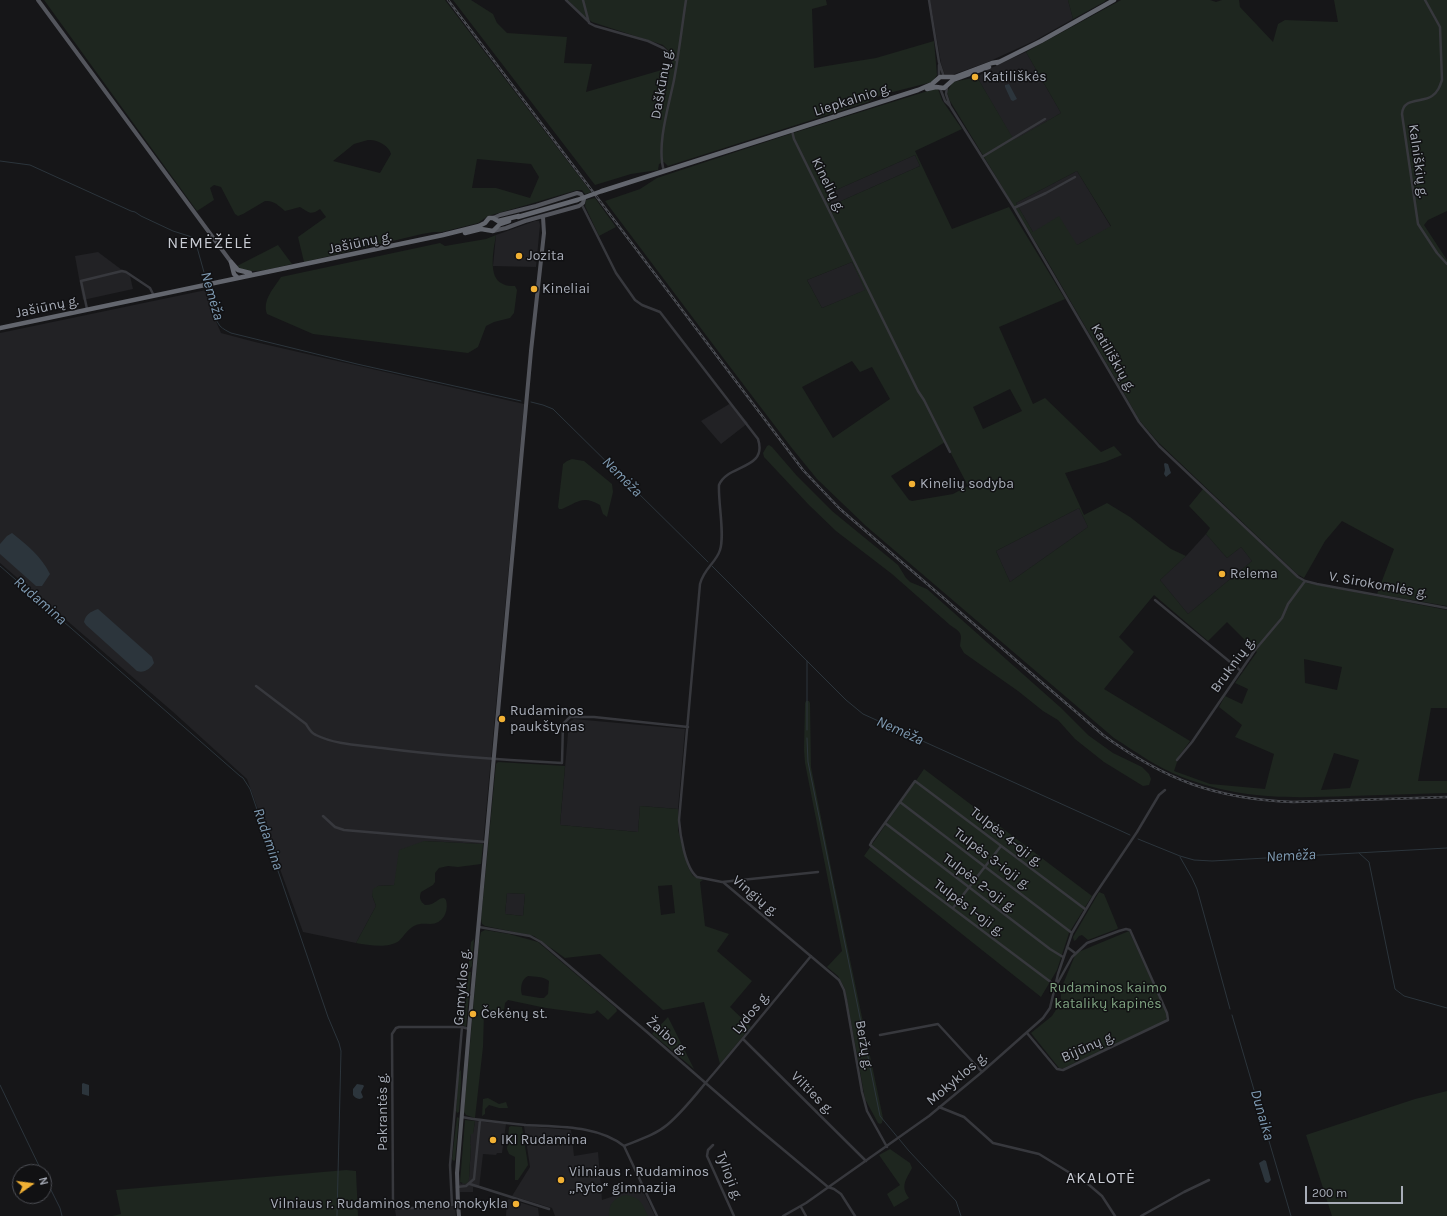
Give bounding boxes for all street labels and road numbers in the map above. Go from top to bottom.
street label: Daškūnų g. [648,47,676,121]
street label: Liepkalnio g. [812,80,892,120]
street label: Kalniškių g. [1405,123,1431,199]
street label: Kinelių g. [808,155,848,215]
street label: Jašiūnų g. [327,228,393,258]
street label: Jašiūnų g. [14,292,80,322]
street label: Katiliškių g. [1087,321,1139,395]
street label: V. Sirokomlės g. [1327,568,1429,602]
street label: Bruknių g. [1207,634,1259,696]
street label: Tulpės 4-oji g. [967,804,1045,870]
street label: Tulpės 3-ioji g. [950,825,1034,893]
street label: Tulpės 2-oji g. [939,850,1019,916]
street label: Vingių g. [729,872,781,920]
street label: Tulpės 1-oji g. [930,876,1008,940]
street label: Gamyklos g. [450,948,474,1026]
street label: Lydos g. [729,988,773,1038]
street label: Žaibo g. [643,1013,691,1059]
street label: Beržų g. [851,1019,877,1071]
street label: Bijūnų g. [1059,1028,1117,1066]
street label: Mokyklos g. [923,1049,991,1109]
street label: Vilties g. [787,1068,837,1118]
street label: Pakrantės g. [375,1073,391,1151]
street label: Tylioji g. [712,1149,746,1203]

